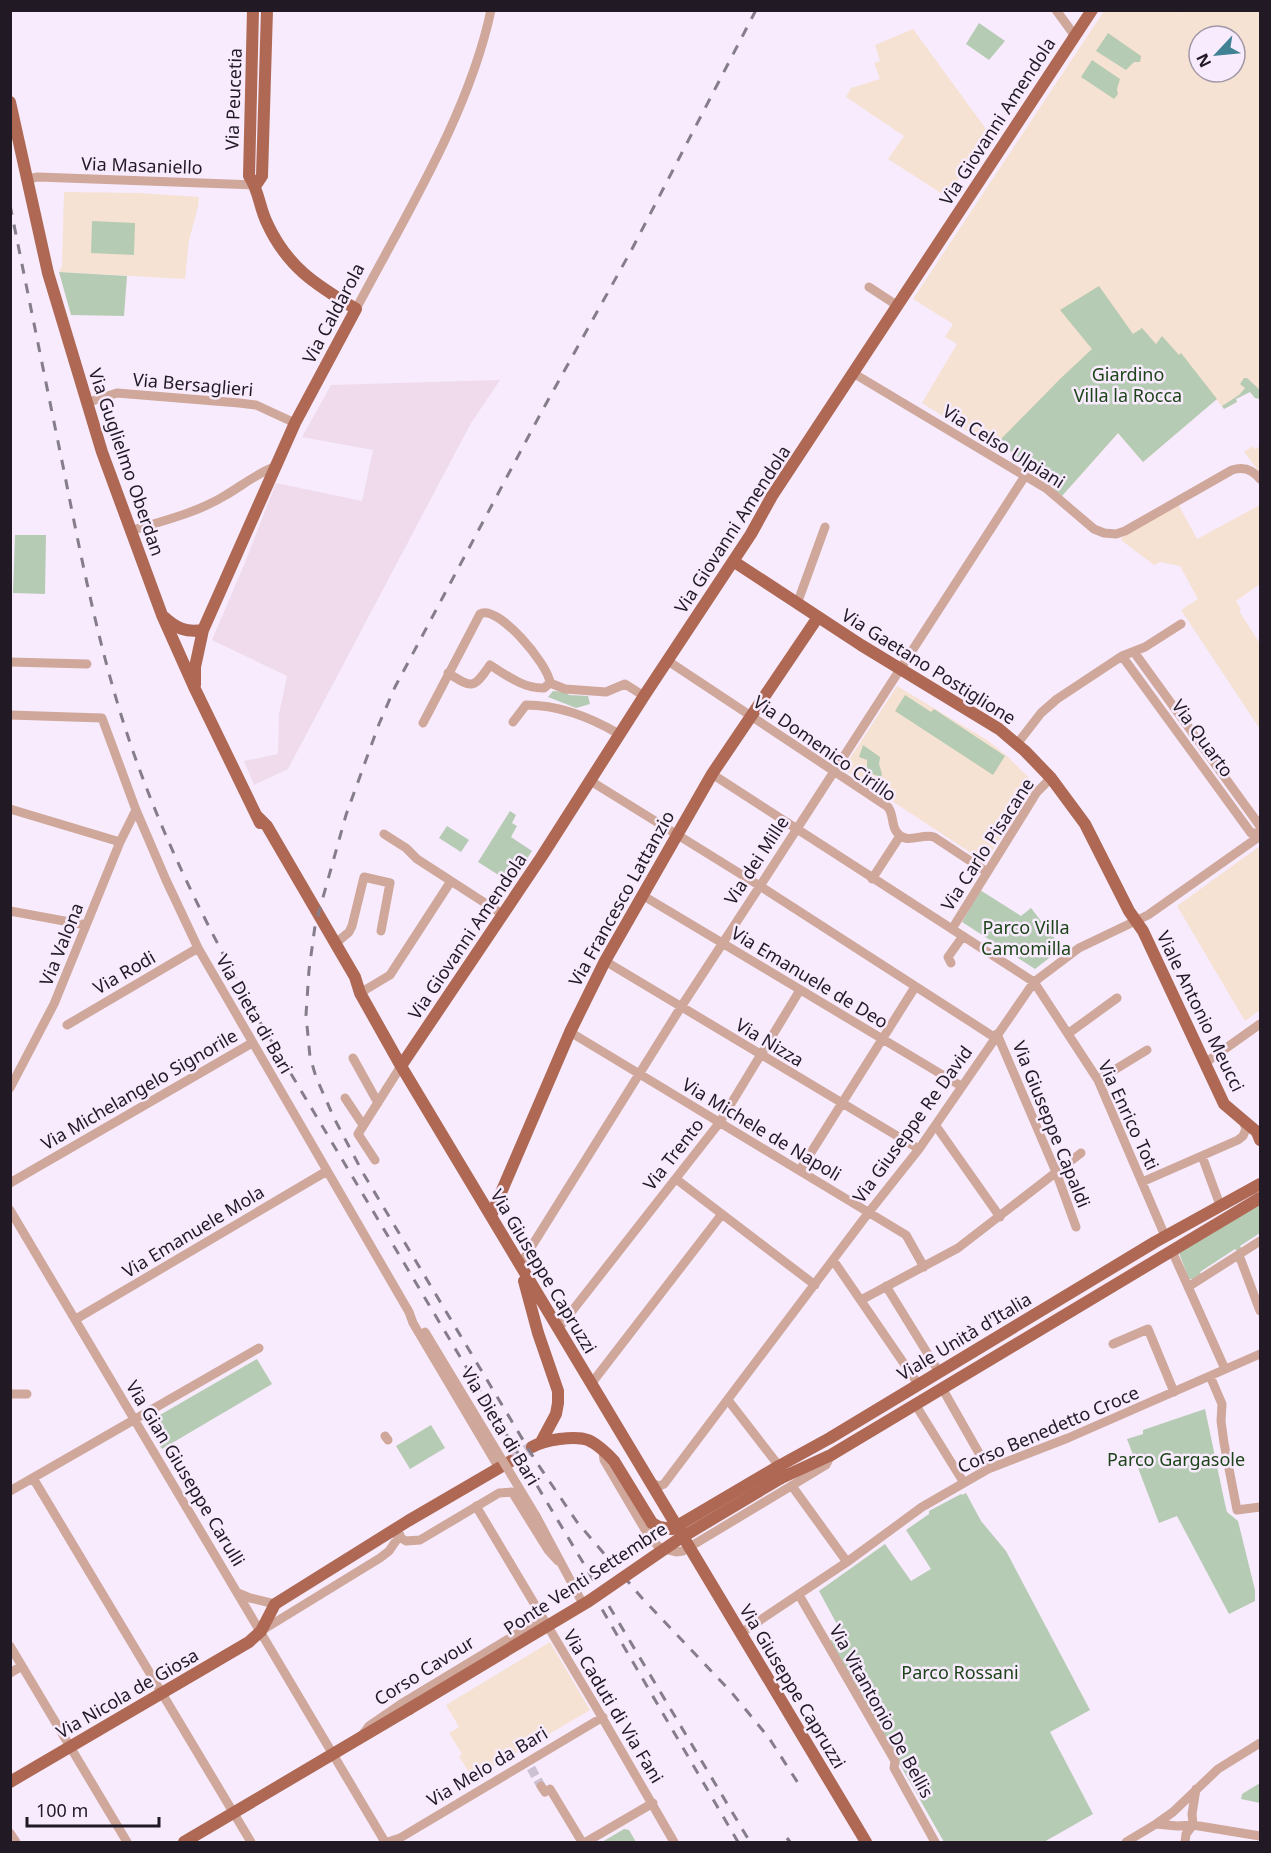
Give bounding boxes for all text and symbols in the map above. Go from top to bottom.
north arrow [1187,24,1247,84]
street label: Via Giovanni Amendola [934,32,1060,210]
street label: Via Peucetia [219,47,247,151]
text: N [1191,50,1216,71]
street label: Via Masaniello [81,151,203,179]
street label: Via Caldarola [297,259,369,367]
park label: Giardino Villa la Rocca [1074,362,1182,407]
street label: Via Guglielmo Oberdan [84,365,170,559]
street label: Via Bersaglieri [132,367,254,401]
street label: Via Celso Ulpiani [938,399,1070,493]
street label: Via Giovanni Amendola [669,440,795,618]
street label: Via Gaetano Postiglione [837,603,1021,729]
street label: Via Domenico Cirillo [749,690,901,806]
street label: Via Quarto [1167,694,1239,782]
street label: Via Carlo Pisacane [935,773,1039,915]
street label: Via Francesco Lattanzio [563,806,679,990]
street label: Via dei Mille [718,811,794,909]
street label: Via Giovanni Amendola [402,848,532,1024]
street label: Via Valona [33,899,89,989]
park label: Parco Villa Camomilla [981,915,1071,960]
street label: Via Emanuele de Deo [727,921,893,1033]
street label: Viale Antonio Meucci [1152,927,1250,1095]
street label: Via Rodi [89,945,159,999]
street label: Via Dieta di Bari [211,950,299,1078]
street label: Via Nizza [731,1012,809,1072]
street label: Via Michelangelo Signorile [36,1023,242,1155]
street label: Via Giuseppe Capaldi [1008,1037,1096,1211]
street label: Via Giuseppe Re David [847,1041,977,1207]
street label: Via Enrico Toti [1093,1056,1165,1174]
street label: Via Michele de Napoli [678,1072,846,1186]
street label: Via Trento [637,1113,709,1195]
street label: Via Emanuele Mola [118,1179,268,1283]
street label: Via Giuseppe Capruzzi [485,1184,603,1358]
street label: Viale Unità d'Italia [892,1286,1036,1386]
street label: Via Dieta di Bari [456,1363,546,1489]
street label: Via Gian Giuseppe Carulli [121,1376,251,1570]
street label: Corso Benedetto Croce [954,1380,1142,1478]
park label: Parco Gargasole [1107,1447,1245,1471]
street label: Ponte Venti Settembre [499,1516,671,1640]
street label: Via Giuseppe Capruzzi [734,1599,852,1773]
street label: Via Vitantonio De Bellis [824,1620,940,1802]
street label: Via Caduti di Via Fani [559,1625,669,1787]
street label: Corso Cavour [369,1629,479,1710]
street label: Via Nicola de Giosa [51,1642,203,1744]
park label: Parco Rossani [901,1660,1019,1684]
street label: Via Melo da Bari [422,1721,552,1811]
scale bar [27,1790,159,1828]
text: 100 m [36,1798,88,1822]

